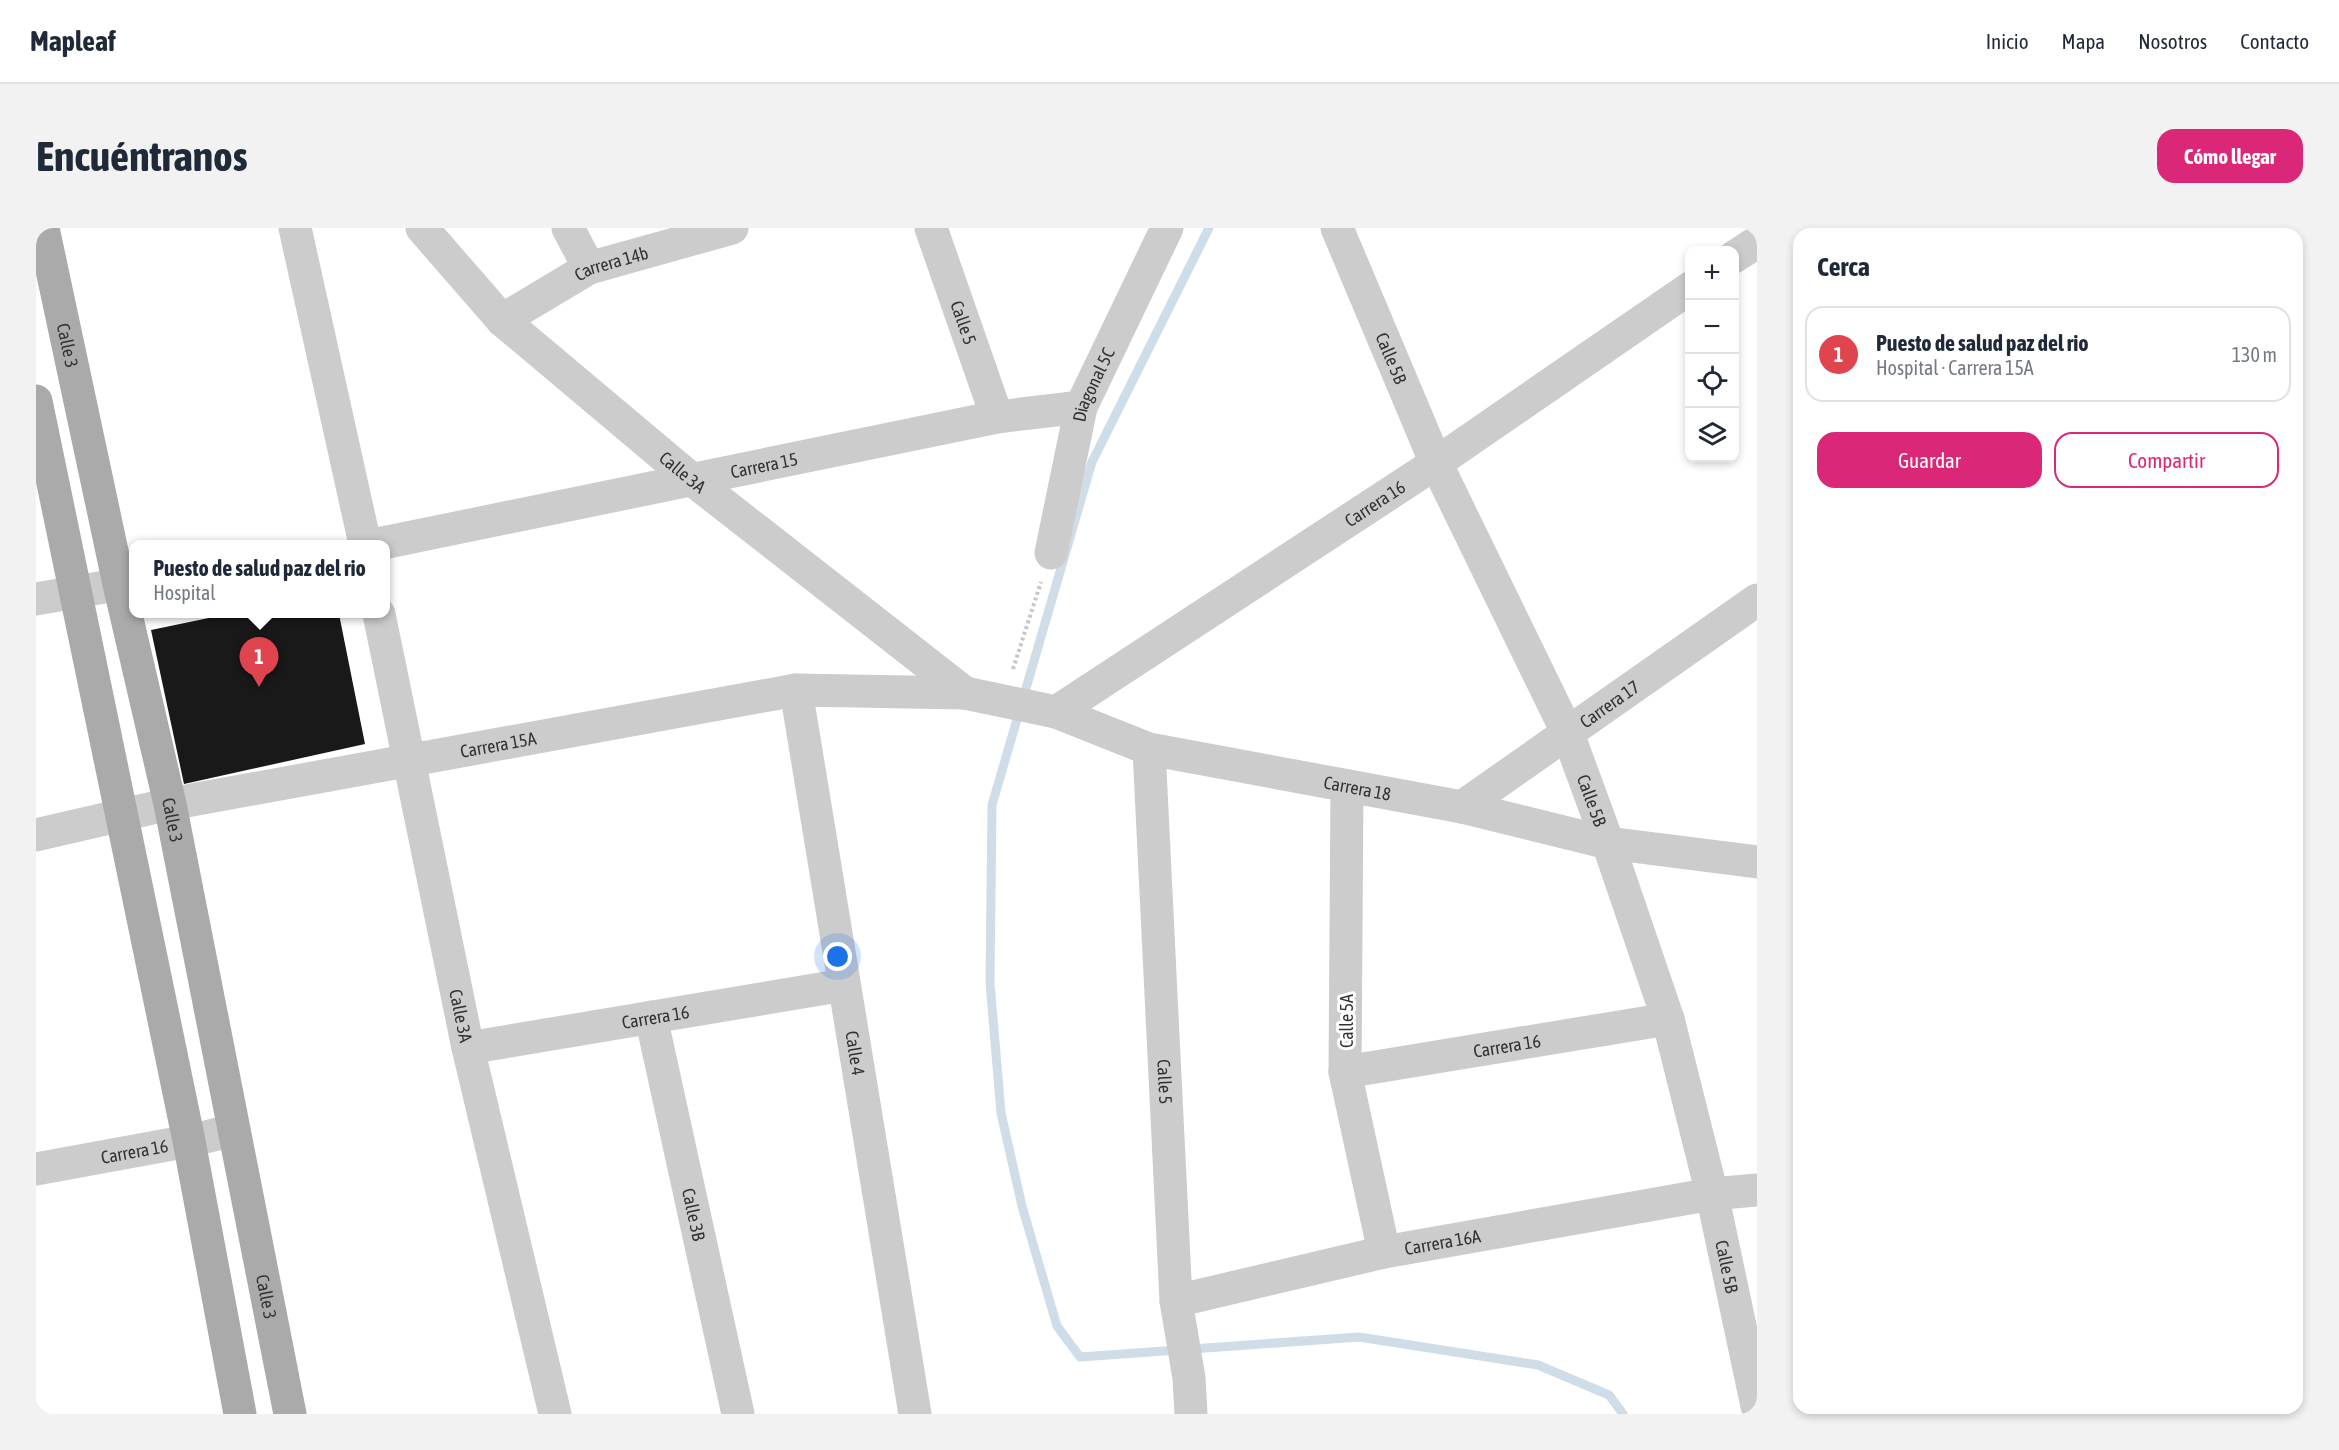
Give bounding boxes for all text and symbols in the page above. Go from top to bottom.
text: Mapleaf [30,25,116,57]
text: Inicio [1986,29,2029,53]
text: Mapa [2062,29,2105,53]
text: Nosotros [2138,29,2207,53]
text: Contacto [2240,29,2309,53]
button: Cómo llegar [2157,129,2303,183]
text: Encuéntranos [36,132,248,180]
street label: Carrera 14b [570,241,651,285]
map controls [1685,246,1739,462]
button: + [1685,246,1739,300]
text: Cerca [1817,252,1870,282]
street label: Calle 5 [947,298,981,347]
button: − [1685,300,1739,354]
street label: Calle 3 [53,321,83,370]
street label: Calle 5B [1372,329,1412,387]
text: Puesto de salud paz del rio [1876,330,2089,356]
text: 1 [1834,343,1843,366]
text: 130 m [2232,343,2277,366]
street label: Diagonal 5C [1068,344,1118,424]
button: locate [1685,354,1739,408]
text: Hospital · Carrera 15A [1876,356,2034,379]
button: layers [1685,408,1739,462]
button: Guardar [1817,432,2042,488]
button: Compartir [2054,432,2279,488]
street label: Calle 3A [655,447,710,497]
street label: Carrera 15 [729,448,799,482]
street label: Carrera 16 [1340,476,1409,531]
popup [129,540,390,618]
text: Puesto de salud paz del rio [153,555,366,581]
text: Hospital [153,581,216,604]
pin: 1 [240,638,278,687]
street label: Carrera 17 [1575,675,1643,732]
street label: Carrera 15A [458,727,538,761]
street label: Carrera 18 [1322,771,1393,804]
street label: Calle 5B [1573,771,1612,829]
street label: Calle 3 [158,795,188,844]
your location [823,942,852,971]
street label: Calle 3A [446,987,477,1044]
street label: Calle 5A [1336,994,1357,1048]
street label: Carrera 16 [620,1001,691,1033]
street label: Calle 4 [842,1029,870,1077]
street label: Carrera 16 [1472,1030,1542,1061]
street label: Calle 5 [1154,1059,1177,1105]
street label: Carrera 16 [99,1135,170,1167]
street label: Calle 3B [678,1186,710,1243]
street label: Carrera 16A [1403,1225,1482,1259]
street label: Calle 5B [1712,1238,1743,1295]
street label: Calle 3 [252,1273,282,1321]

